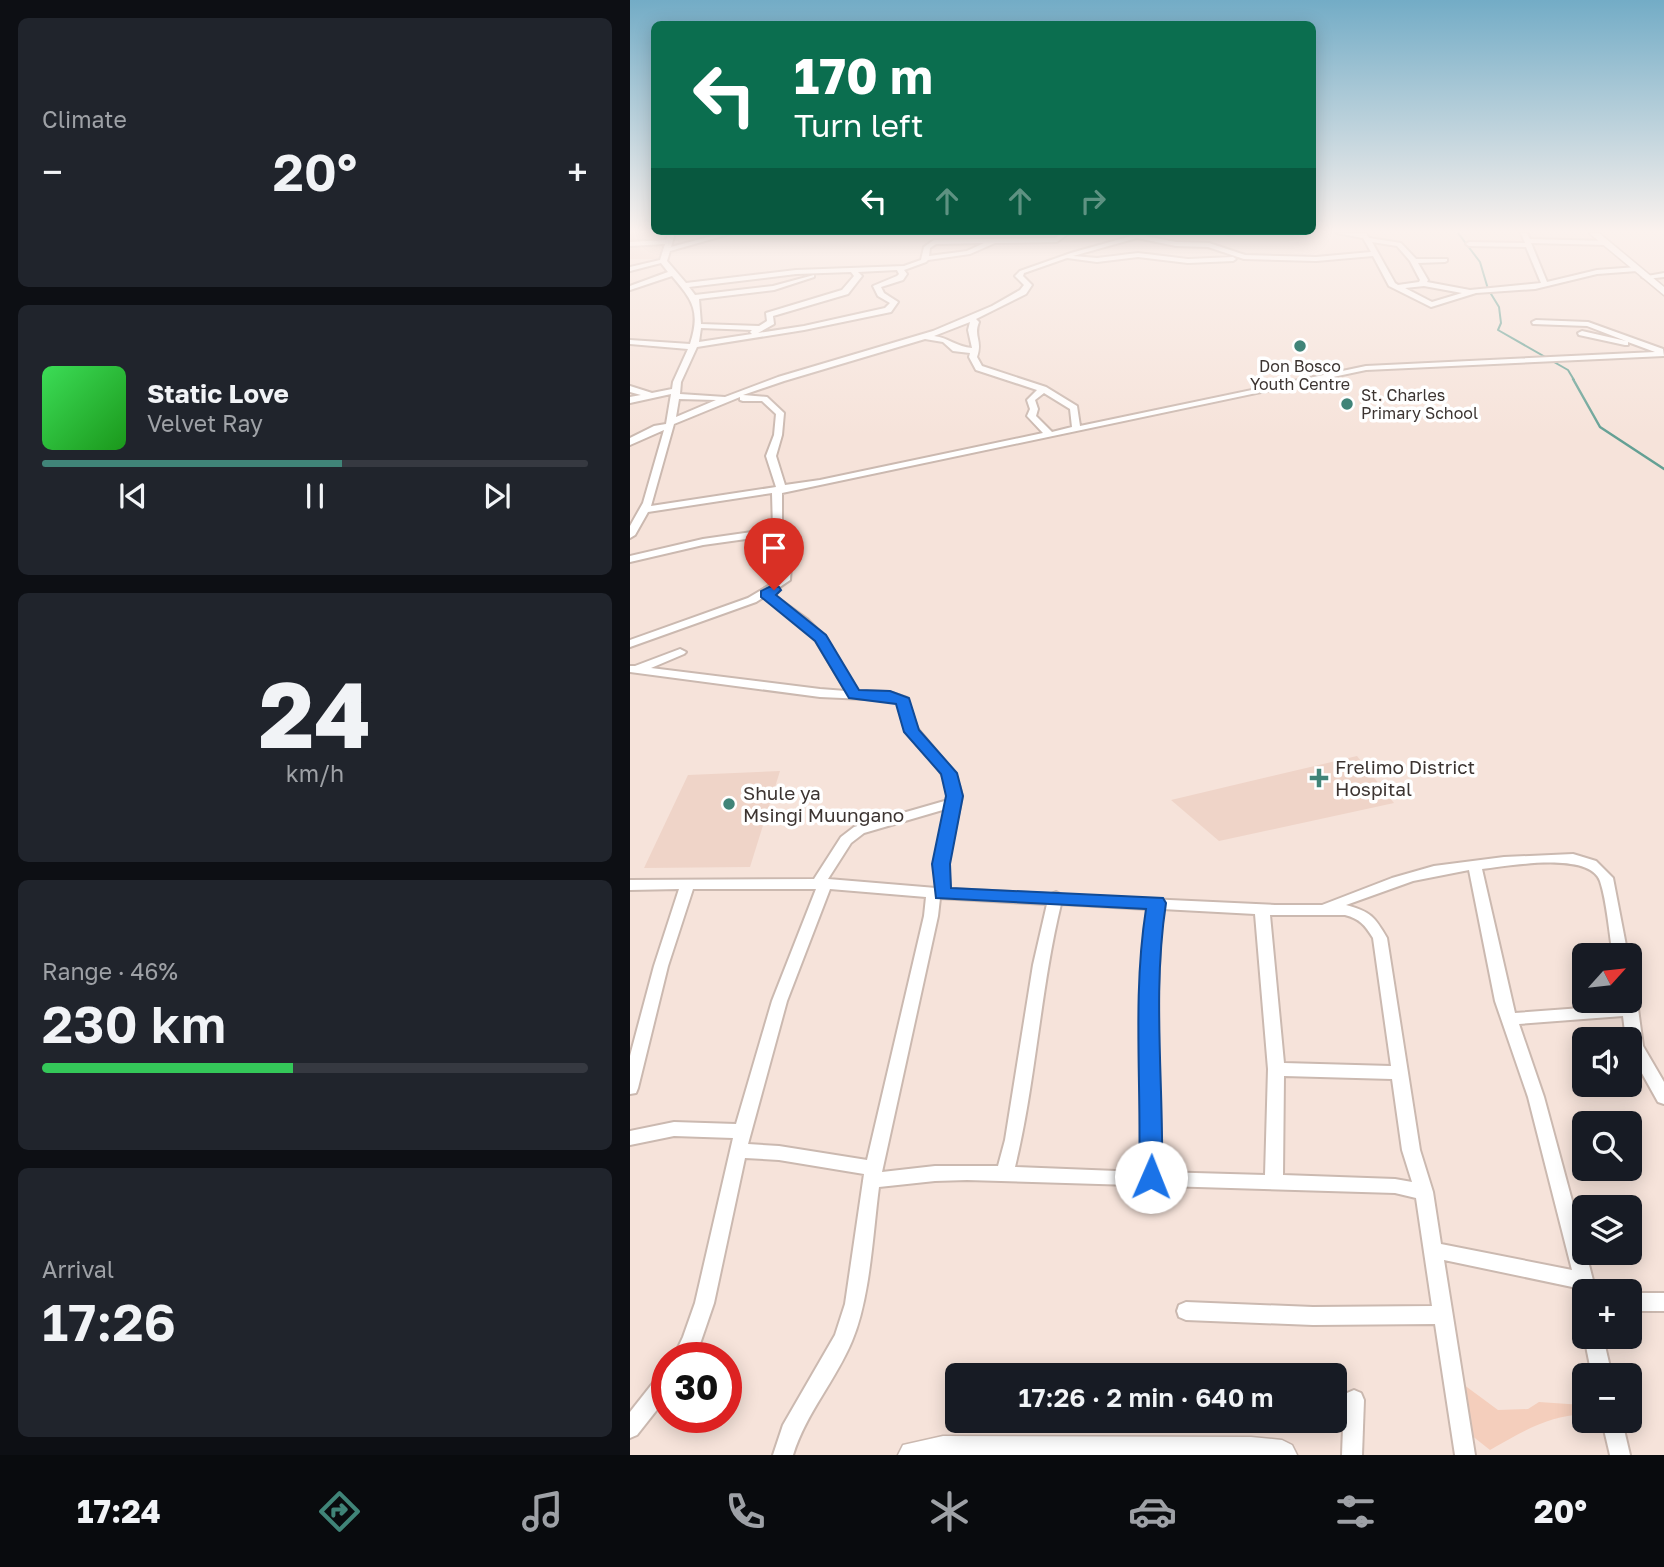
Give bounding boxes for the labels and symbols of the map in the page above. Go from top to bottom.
marker: Don Bosco Youth Centre [1292,338,1308,354]
place label: Don Bosco Youth Centre [1250,356,1350,394]
place label: St. Charles Primary School [1361,385,1478,423]
marker: St. Charles Primary School [1339,396,1355,412]
pin [744,518,804,590]
place label: Frelimo District Hospital [1335,755,1475,800]
marker: Frelimo District Hospital [1309,768,1329,788]
place label: Shule ya Msingi Muungano [743,781,904,826]
marker: Shule ya Msingi Muungano [721,796,737,812]
north arrow [1572,943,1642,1013]
position arrow [1114,1140,1188,1214]
speed limit sign: 30 [651,1342,742,1433]

